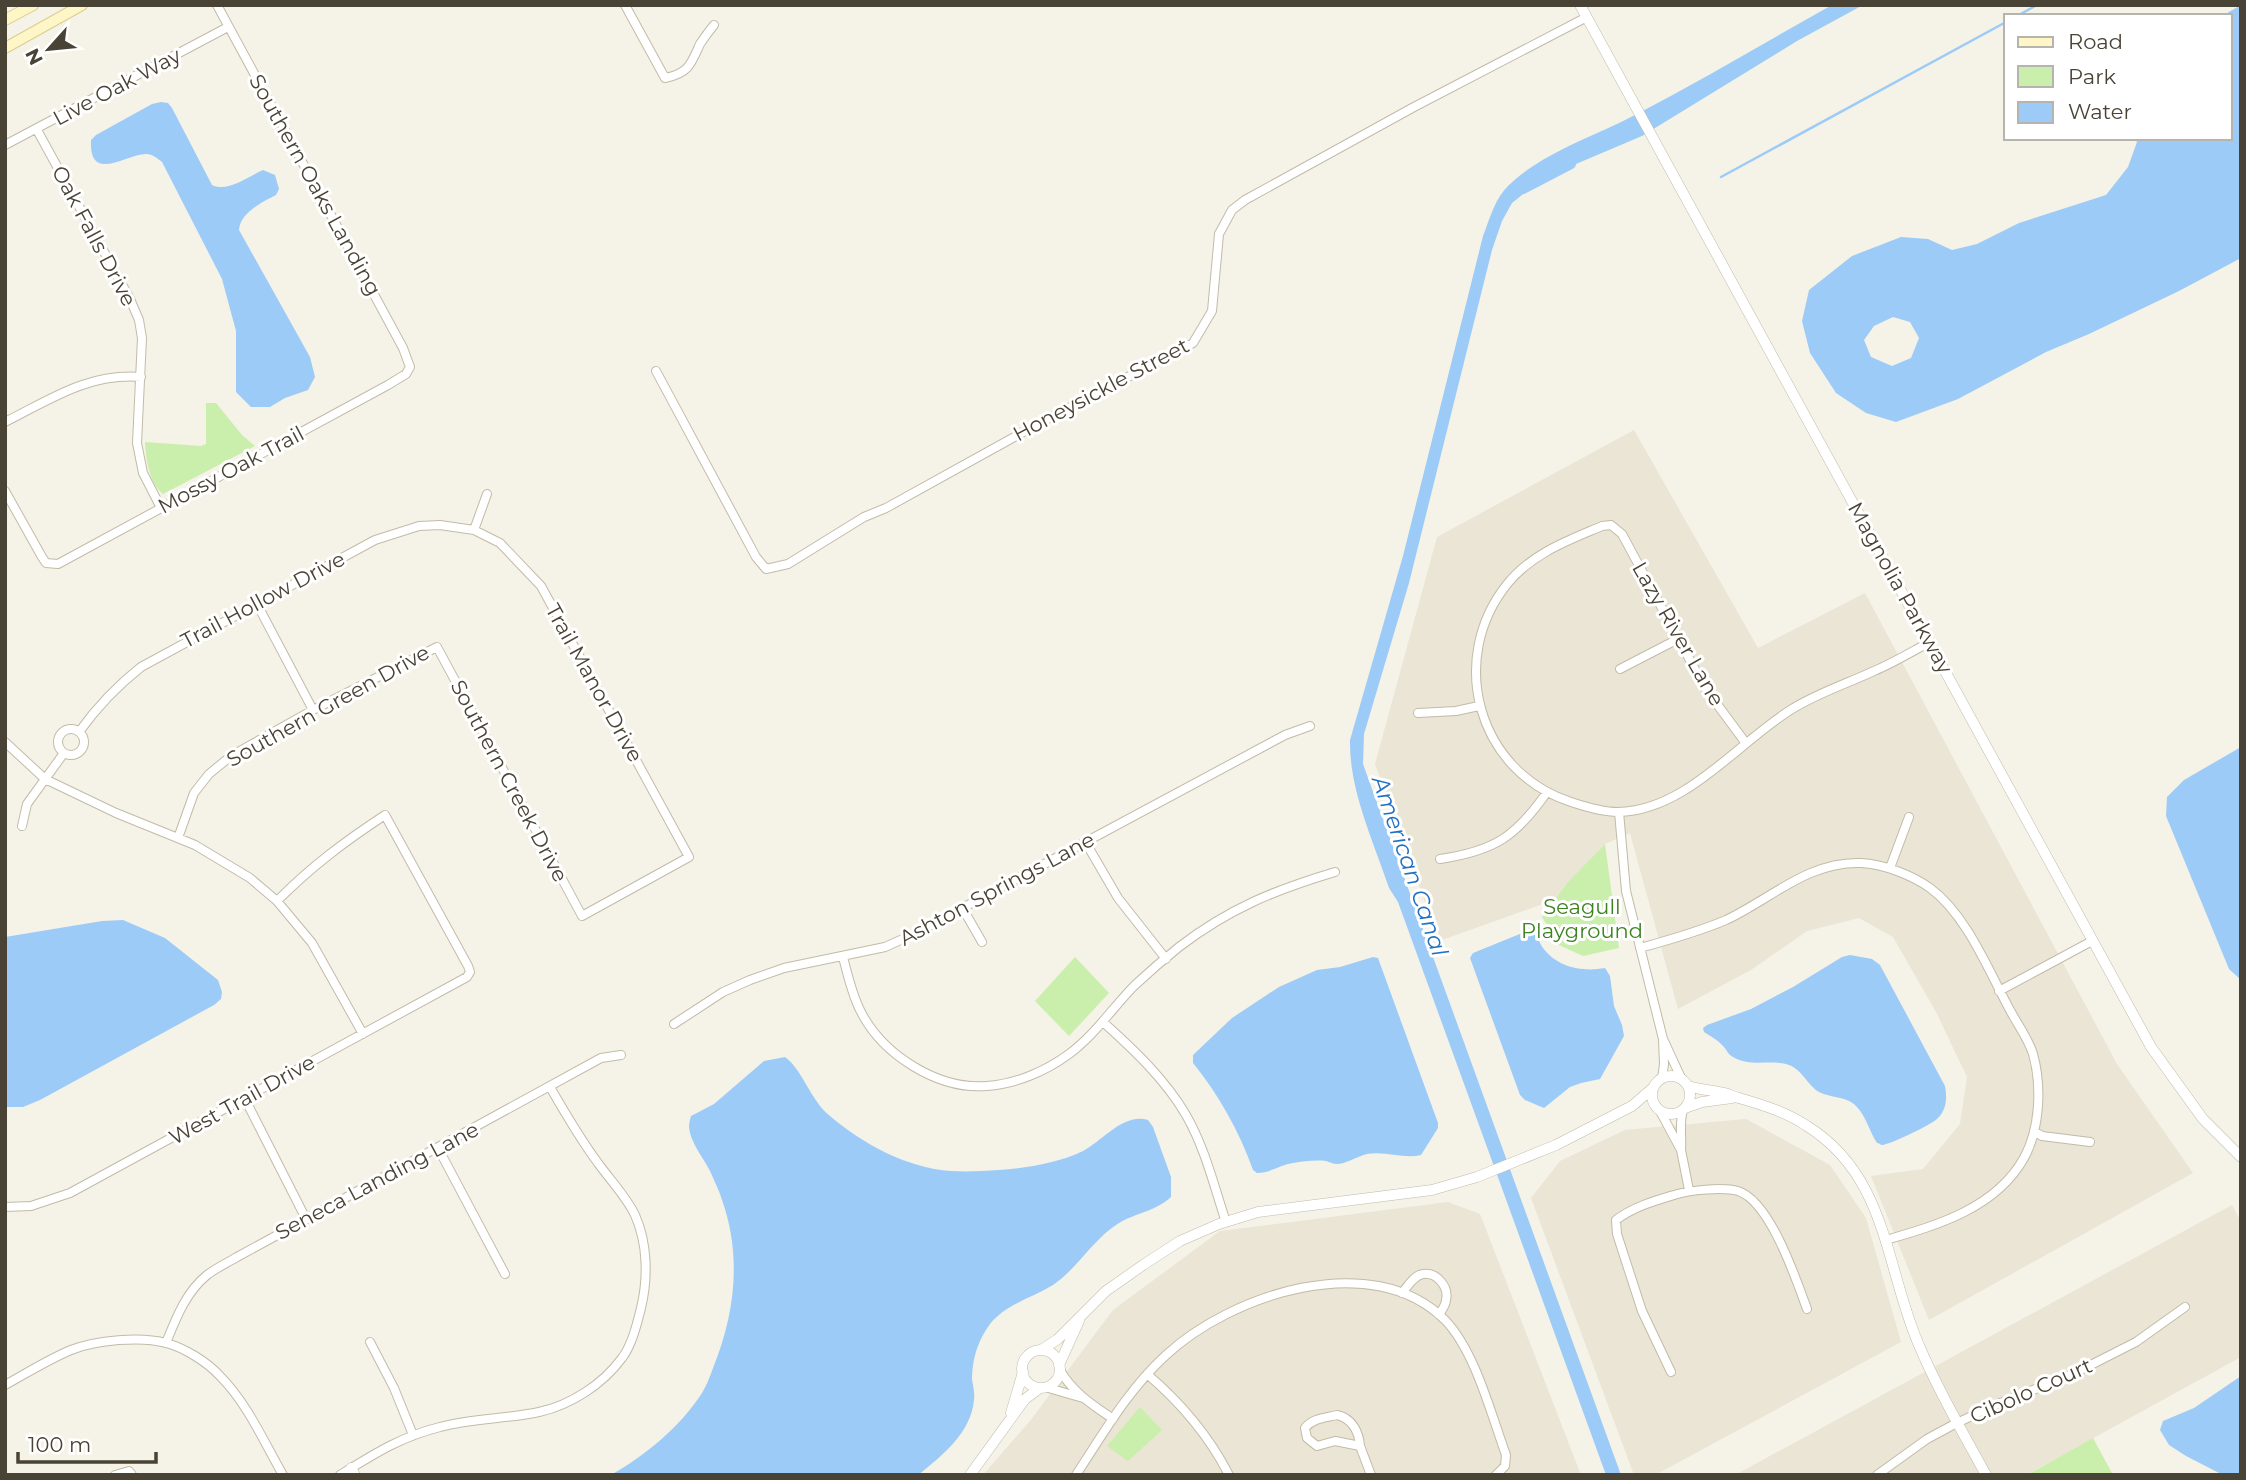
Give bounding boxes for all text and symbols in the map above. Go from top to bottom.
north arrow [14,14,84,84]
legend [2004,14,2232,140]
text: Road [2068,29,2123,54]
street label: Live Oak Way [49,42,185,131]
text: N [21,44,48,69]
text: Park [2068,64,2116,89]
street label: Southern Oaks Landing [244,70,387,300]
text: Water [2068,99,2132,124]
street label: Oak Falls Drive [47,161,142,310]
street label: Honeysickle Street [1009,333,1193,447]
street label: Mossy Oak Trail [154,421,308,519]
street label: Magnolia Parkway [1843,498,1958,678]
street label: Trail Hollow Drive [177,546,349,653]
street label: Lazy River Lane [1627,557,1730,710]
street label: Trail Manor Drive [541,599,648,766]
street label: Southern Green Drive [222,639,434,772]
street label: Southern Creek Drive [446,676,573,886]
water label: American Canal [1365,770,1454,961]
street label: Ashton Springs Lane [895,826,1099,951]
park label: Seagull Playground [1521,894,1643,943]
street label: West Trail Drive [165,1049,319,1150]
street label: Seneca Landing Lane [271,1116,483,1245]
street label: Cibolo Court [1966,1352,2096,1429]
scale bar [18,1420,156,1464]
text: 100 m [28,1432,91,1457]

